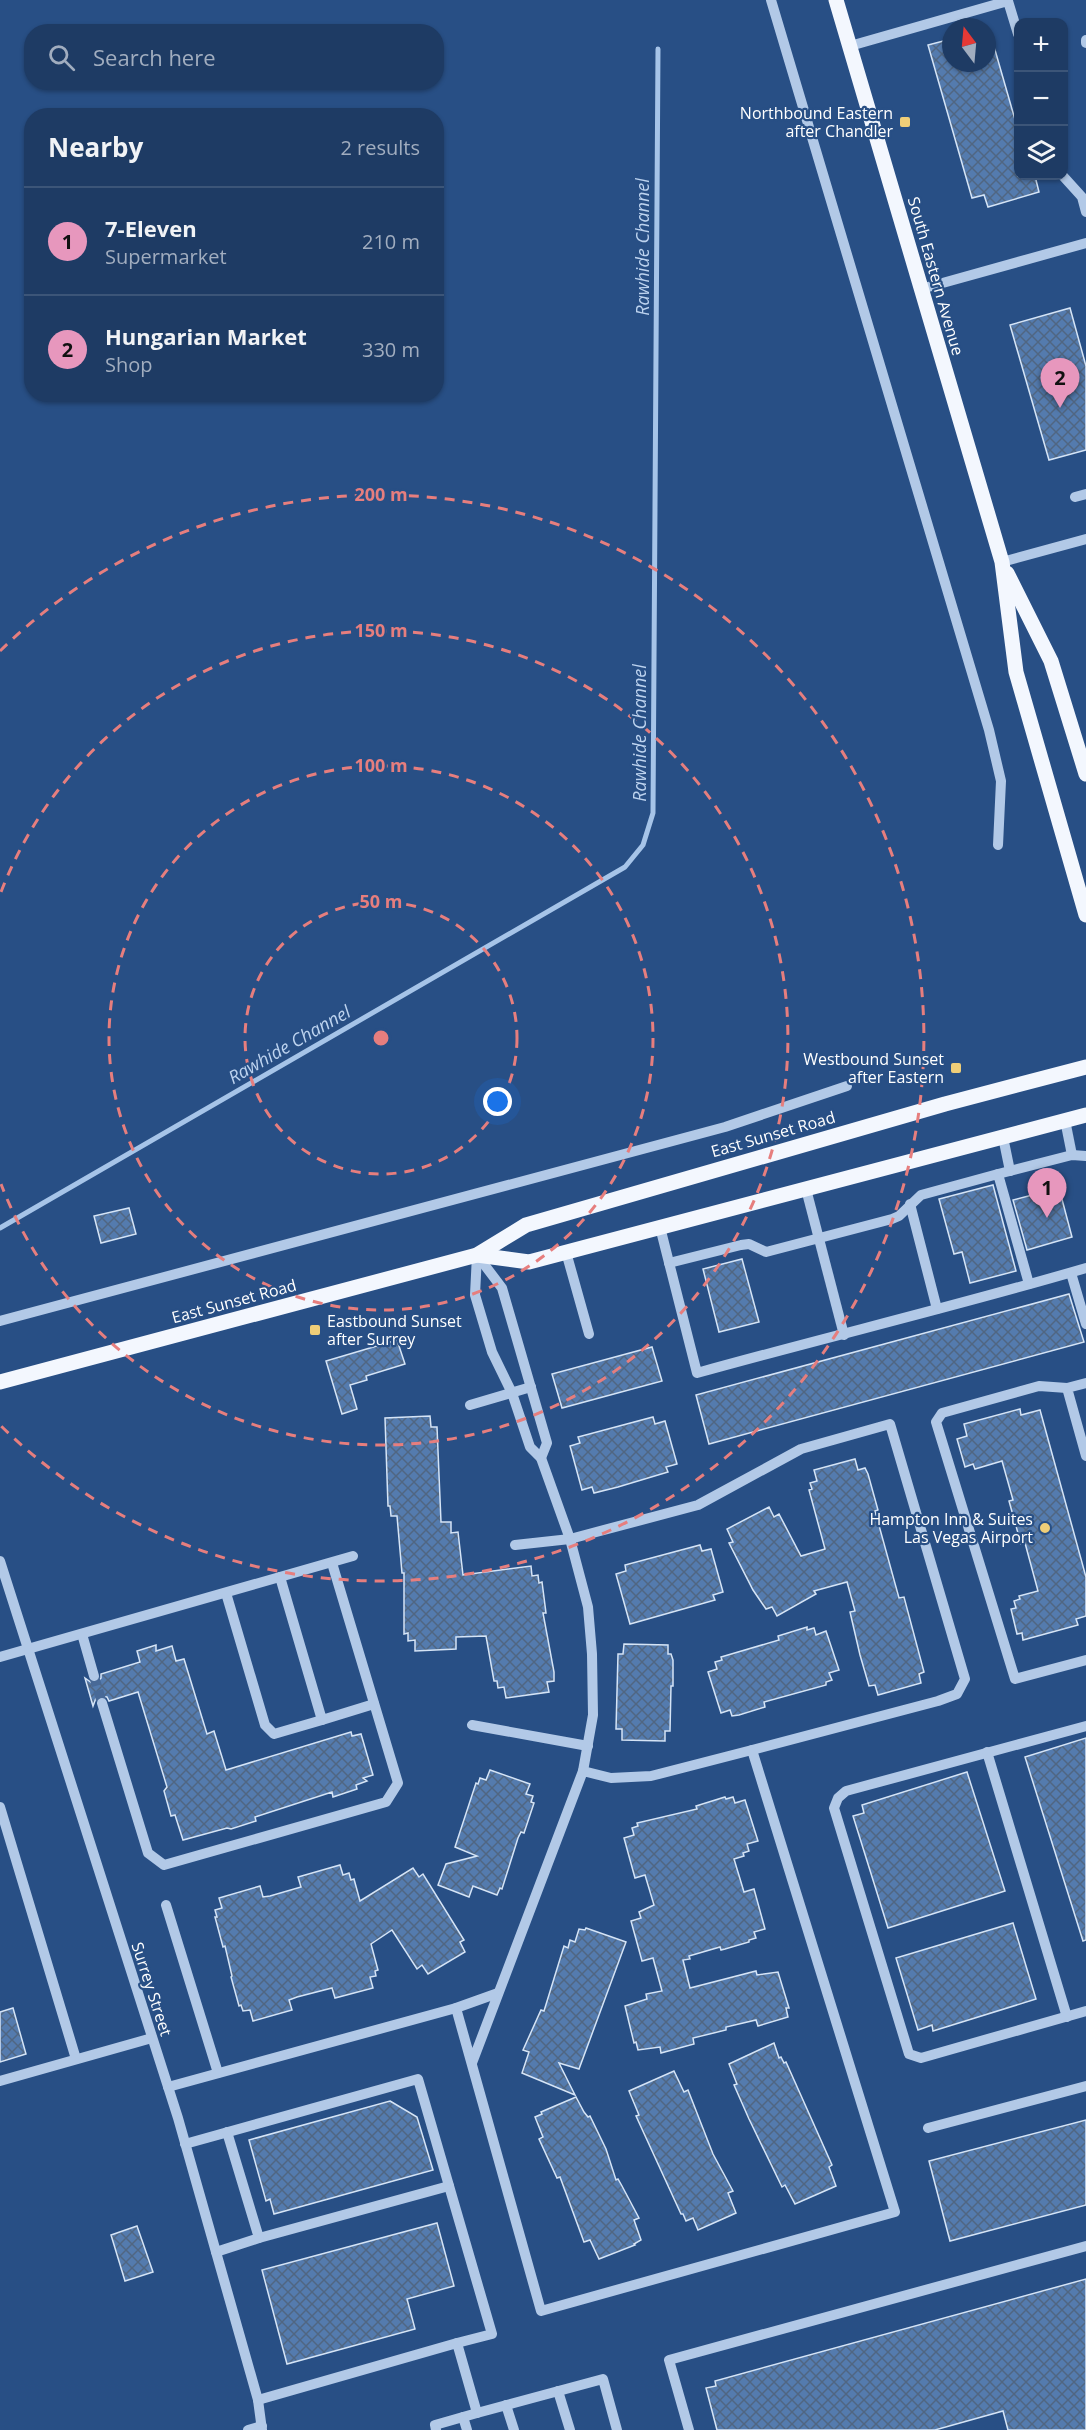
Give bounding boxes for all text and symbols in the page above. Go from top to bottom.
north arrow [942,18,996,72]
map controls [1014,18,1068,180]
button: + [1014,18,1068,72]
search box [24,24,444,90]
icon: search [45,41,78,74]
text: Search here [93,42,216,72]
button: − [1014,72,1068,126]
place label: Northbound Eastern after Chandler [740,102,893,142]
marker: Northbound Eastern after Chandler [898,115,912,129]
button: layers [1014,126,1068,180]
text: Nearby [48,129,143,165]
text: 2 results [340,134,420,161]
water label: Rawhide Channel [630,178,654,316]
street label: South Eastern Avenue [903,194,969,358]
text: 7-Eleven [105,213,197,243]
text: 1 [62,228,73,255]
text: 210 m [362,228,420,255]
text: Supermarket [105,243,227,270]
text: Hungarian Market [105,321,307,351]
text: 2 [62,336,73,363]
text: 330 m [362,336,420,363]
text: Shop [105,351,153,378]
pin: 2 [1040,358,1080,408]
text: 200 m [354,482,408,506]
text: 150 m [354,618,408,642]
water label: Rawhide Channel [627,664,651,802]
text: 100 m [354,753,408,777]
text: 50 m [360,889,402,913]
water label: Rawhide Channel [223,999,355,1089]
centre of rings [371,1028,391,1048]
place label: Westbound Sunset after Eastern [803,1048,944,1088]
marker: Westbound Sunset after Eastern [949,1061,963,1075]
your location [483,1087,512,1116]
street label: East Sunset Road [708,1106,838,1162]
pin: 1 [1028,1168,1066,1218]
street label: East Sunset Road [169,1274,299,1328]
place label: Eastbound Sunset after Surrey [327,1310,462,1350]
marker: Eastbound Sunset after Surrey [308,1323,322,1337]
place label: Hampton Inn & Suites Las Vegas Airport [869,1508,1033,1548]
marker: Hampton Inn & Suites Las Vegas Airport [1038,1521,1052,1535]
street label: Surrey Street [126,1939,178,2039]

